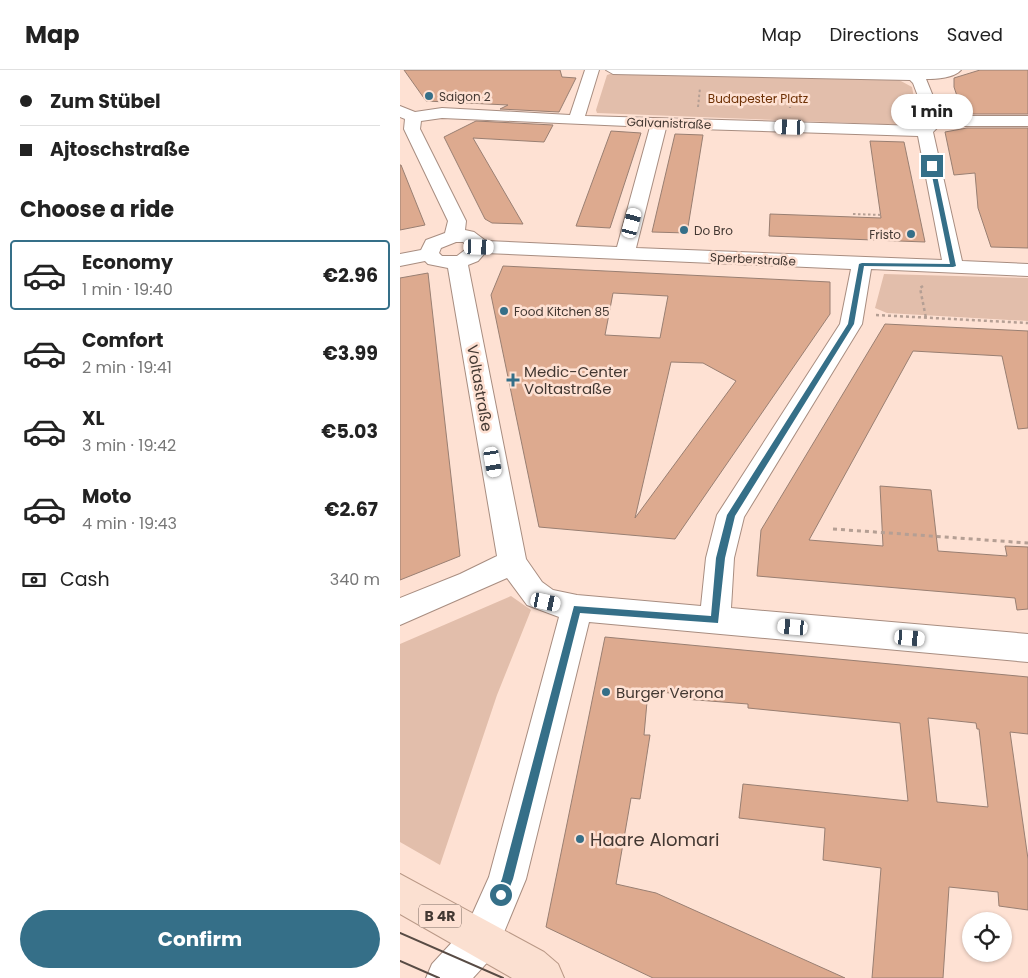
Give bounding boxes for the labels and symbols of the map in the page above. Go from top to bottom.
place label: Saigon 2 [439,88,491,105]
marker: Saigon 2 [423,90,435,102]
park label: Budapester Platz [708,90,808,107]
callout: 1 min [891,93,973,128]
street label: Galvanistraße [626,113,712,133]
car [774,119,805,135]
route end [921,155,943,177]
car [620,207,643,239]
place label: Do Bro [694,222,733,239]
marker: Do Bro [678,224,690,236]
place label: Fristo [869,226,901,243]
marker: Fristo [905,228,917,240]
car [463,239,494,255]
street label: Sperberstraße [710,248,796,270]
place label: Food Kitchen 85 [514,303,610,320]
marker: Food Kitchen 85 [498,305,510,317]
street label: Voltastraße [462,343,498,433]
place label: Medic-Center Voltastraße [524,361,629,399]
marker: Medic-Center Voltastraße [506,373,520,387]
car [483,446,502,478]
car [529,592,562,612]
car [777,618,808,636]
car [894,629,925,647]
place label: Burger Verona [616,682,724,703]
marker: Burger Verona [600,686,612,698]
place label: Haare Alomari [590,827,719,852]
marker: Haare Alomari [574,833,586,845]
route start [490,884,512,906]
road number: B 4R [419,904,461,928]

